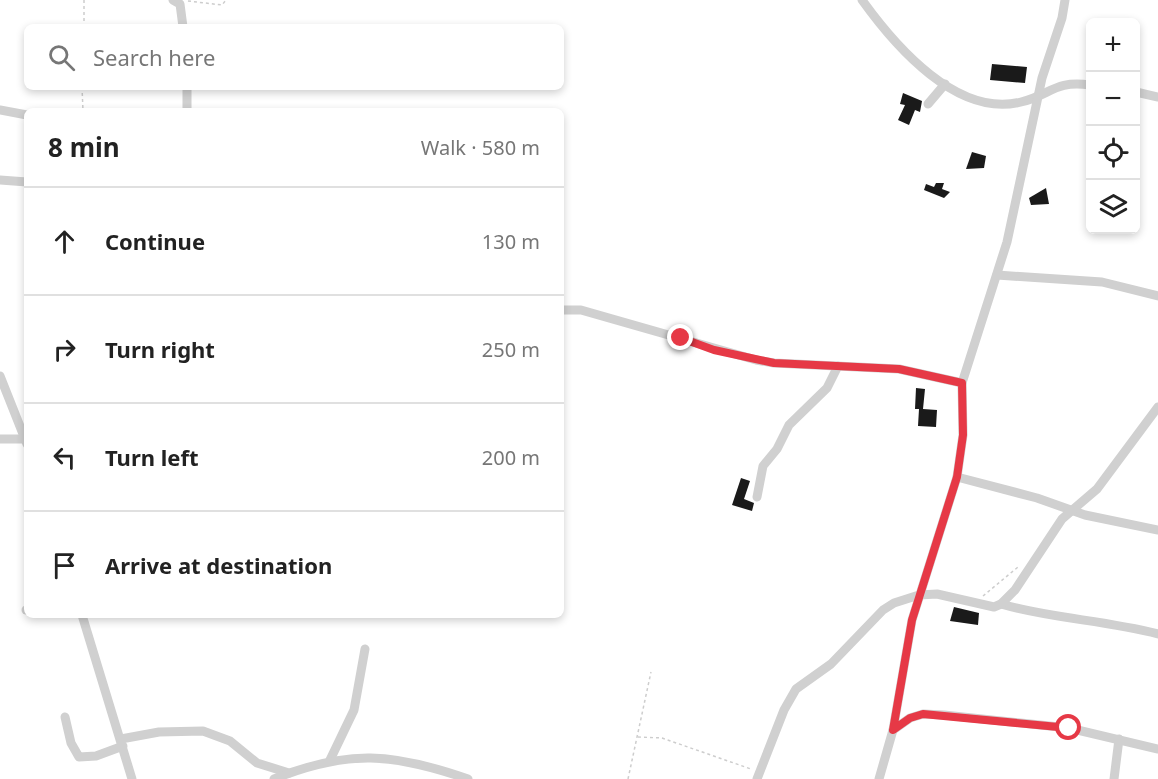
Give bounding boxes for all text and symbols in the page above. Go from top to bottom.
map controls [1086,18,1140,234]
button: + [1086,18,1140,72]
search box [24,24,564,90]
icon: search [45,41,78,74]
text: Search here [93,42,215,72]
button: − [1086,72,1140,126]
button: locate [1086,126,1140,180]
text: 8 min [48,129,120,165]
text: Walk · 580 m [421,134,540,161]
button: layers [1086,180,1140,234]
icon: ahead [48,225,81,258]
text: Continue [105,226,205,256]
text: 130 m [482,228,540,255]
route end [667,324,693,350]
icon: right [48,333,81,366]
text: Turn right [105,334,215,364]
text: 250 m [482,336,540,363]
icon: left [48,441,81,474]
text: Turn left [105,442,199,472]
text: 200 m [482,444,540,471]
icon: arrive [48,549,81,582]
text: Arrive at destination [105,550,332,580]
route start [1055,714,1081,740]

